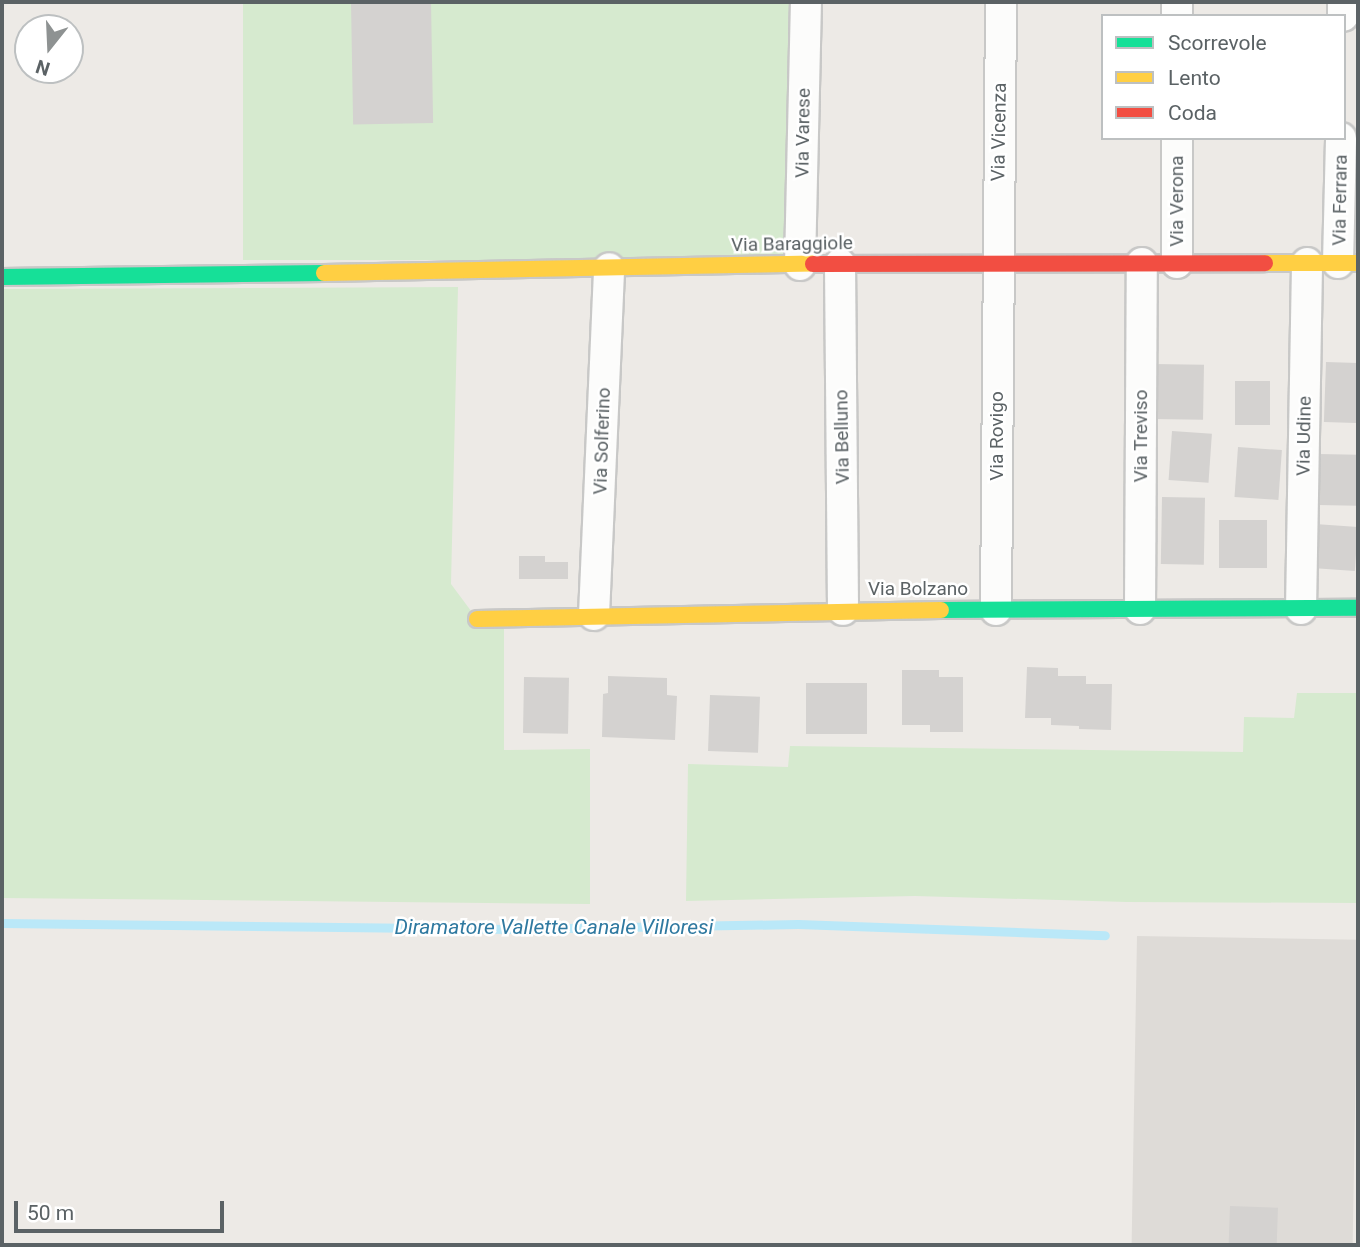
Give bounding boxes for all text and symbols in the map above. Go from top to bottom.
north arrow [14,14,84,84]
legend [1101,14,1346,140]
text: Scorrevole [1168,31,1267,55]
text: N [33,55,53,81]
text: Lento [1168,66,1221,90]
street label: Via Vicenza [987,82,1011,182]
street label: Via Varese [791,88,815,178]
text: Coda [1168,101,1217,125]
street label: Via Ferrara [1328,154,1352,246]
street label: Via Verona [1166,155,1188,247]
street label: Via Baraggiole [731,232,853,256]
street label: Via Solferino [589,387,615,495]
street label: Via Belluno [830,389,854,485]
street label: Via Treviso [1130,389,1152,483]
street label: Via Rovigo [986,391,1008,481]
street label: Via Udine [1292,396,1316,476]
street label: Via Bolzano [868,578,968,600]
water label: Diramatore Vallette Canale Villoresi [394,914,714,940]
scale bar [18,1188,228,1232]
text: 50 m [27,1201,74,1225]

